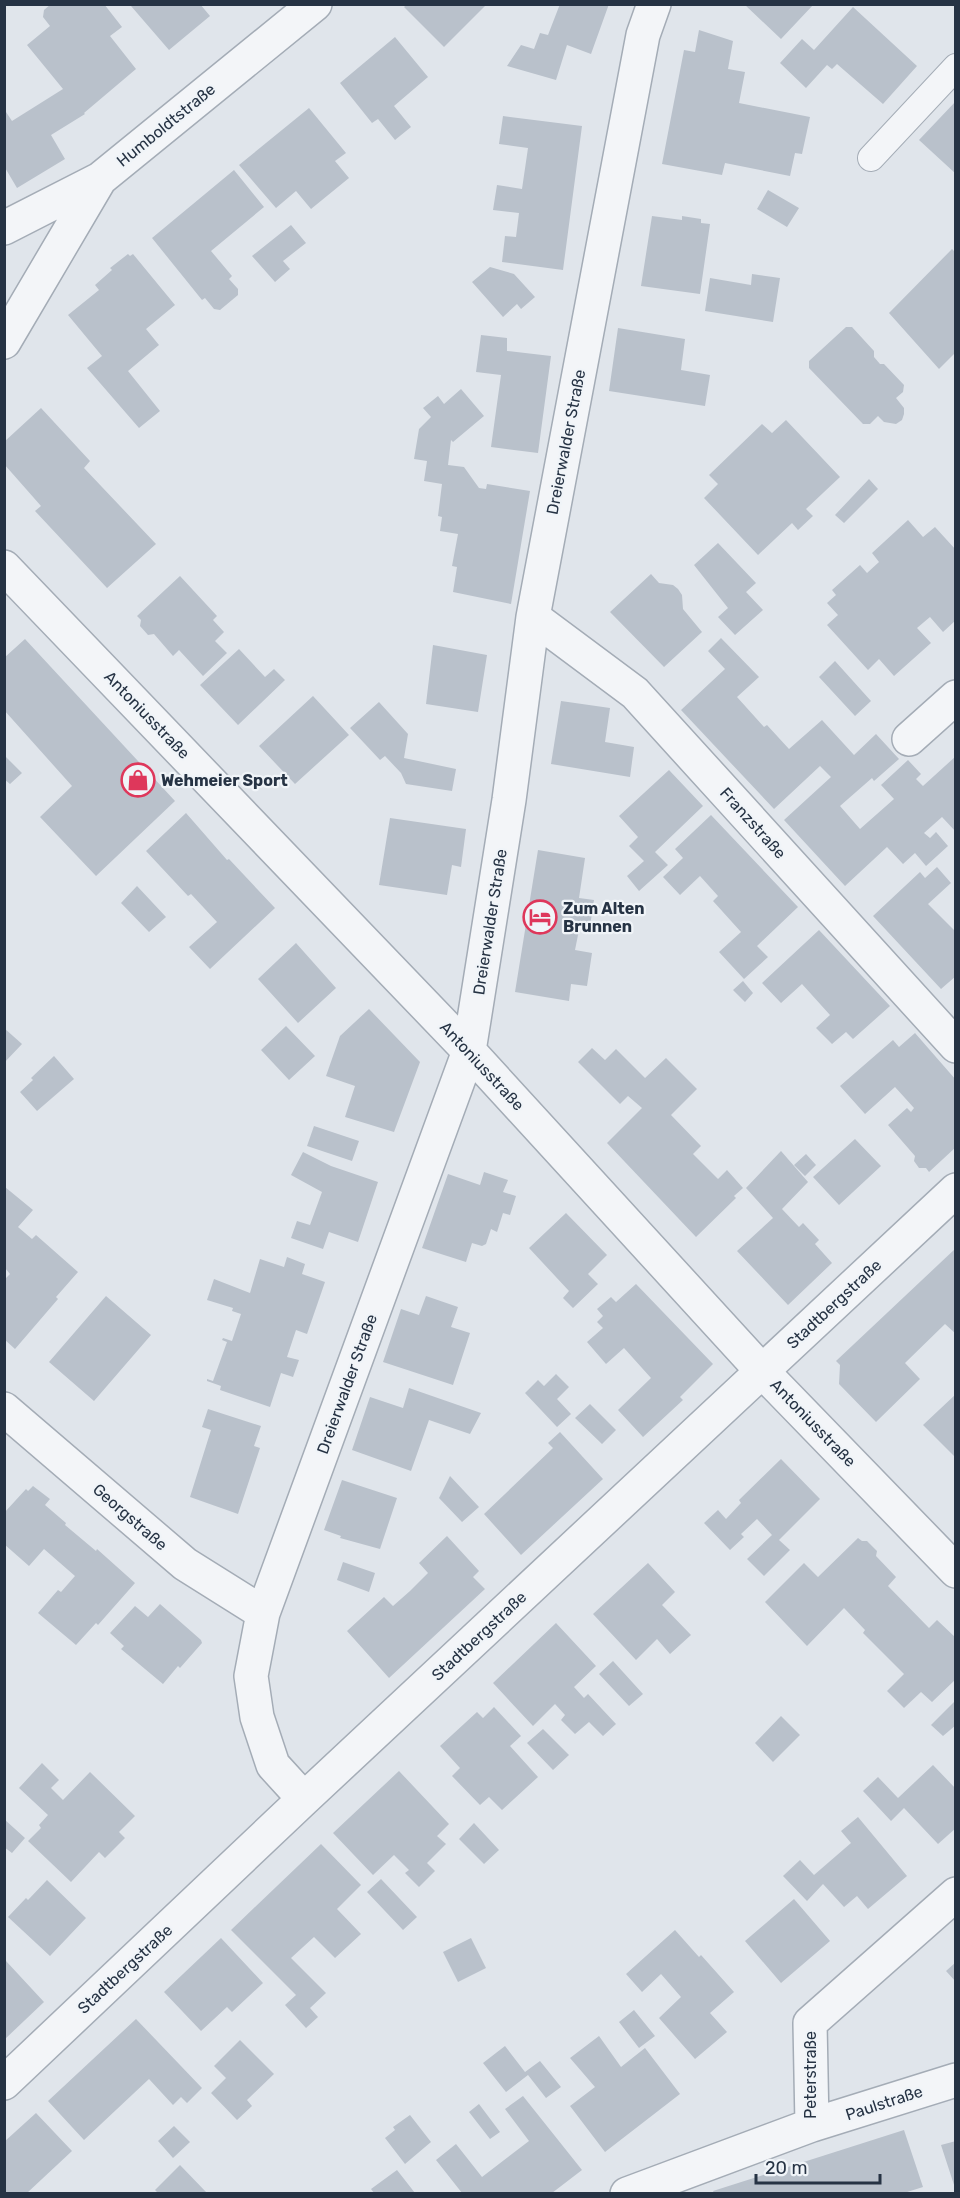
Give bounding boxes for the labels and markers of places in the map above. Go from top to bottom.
shop icon: Wehmeier Sport [120,762,156,798]
place label: Wehmeier Sport [161,771,288,790]
hotel icon: Zum Alten Brunnen [522,899,558,935]
place label: Zum Alten Brunnen [563,899,645,936]

